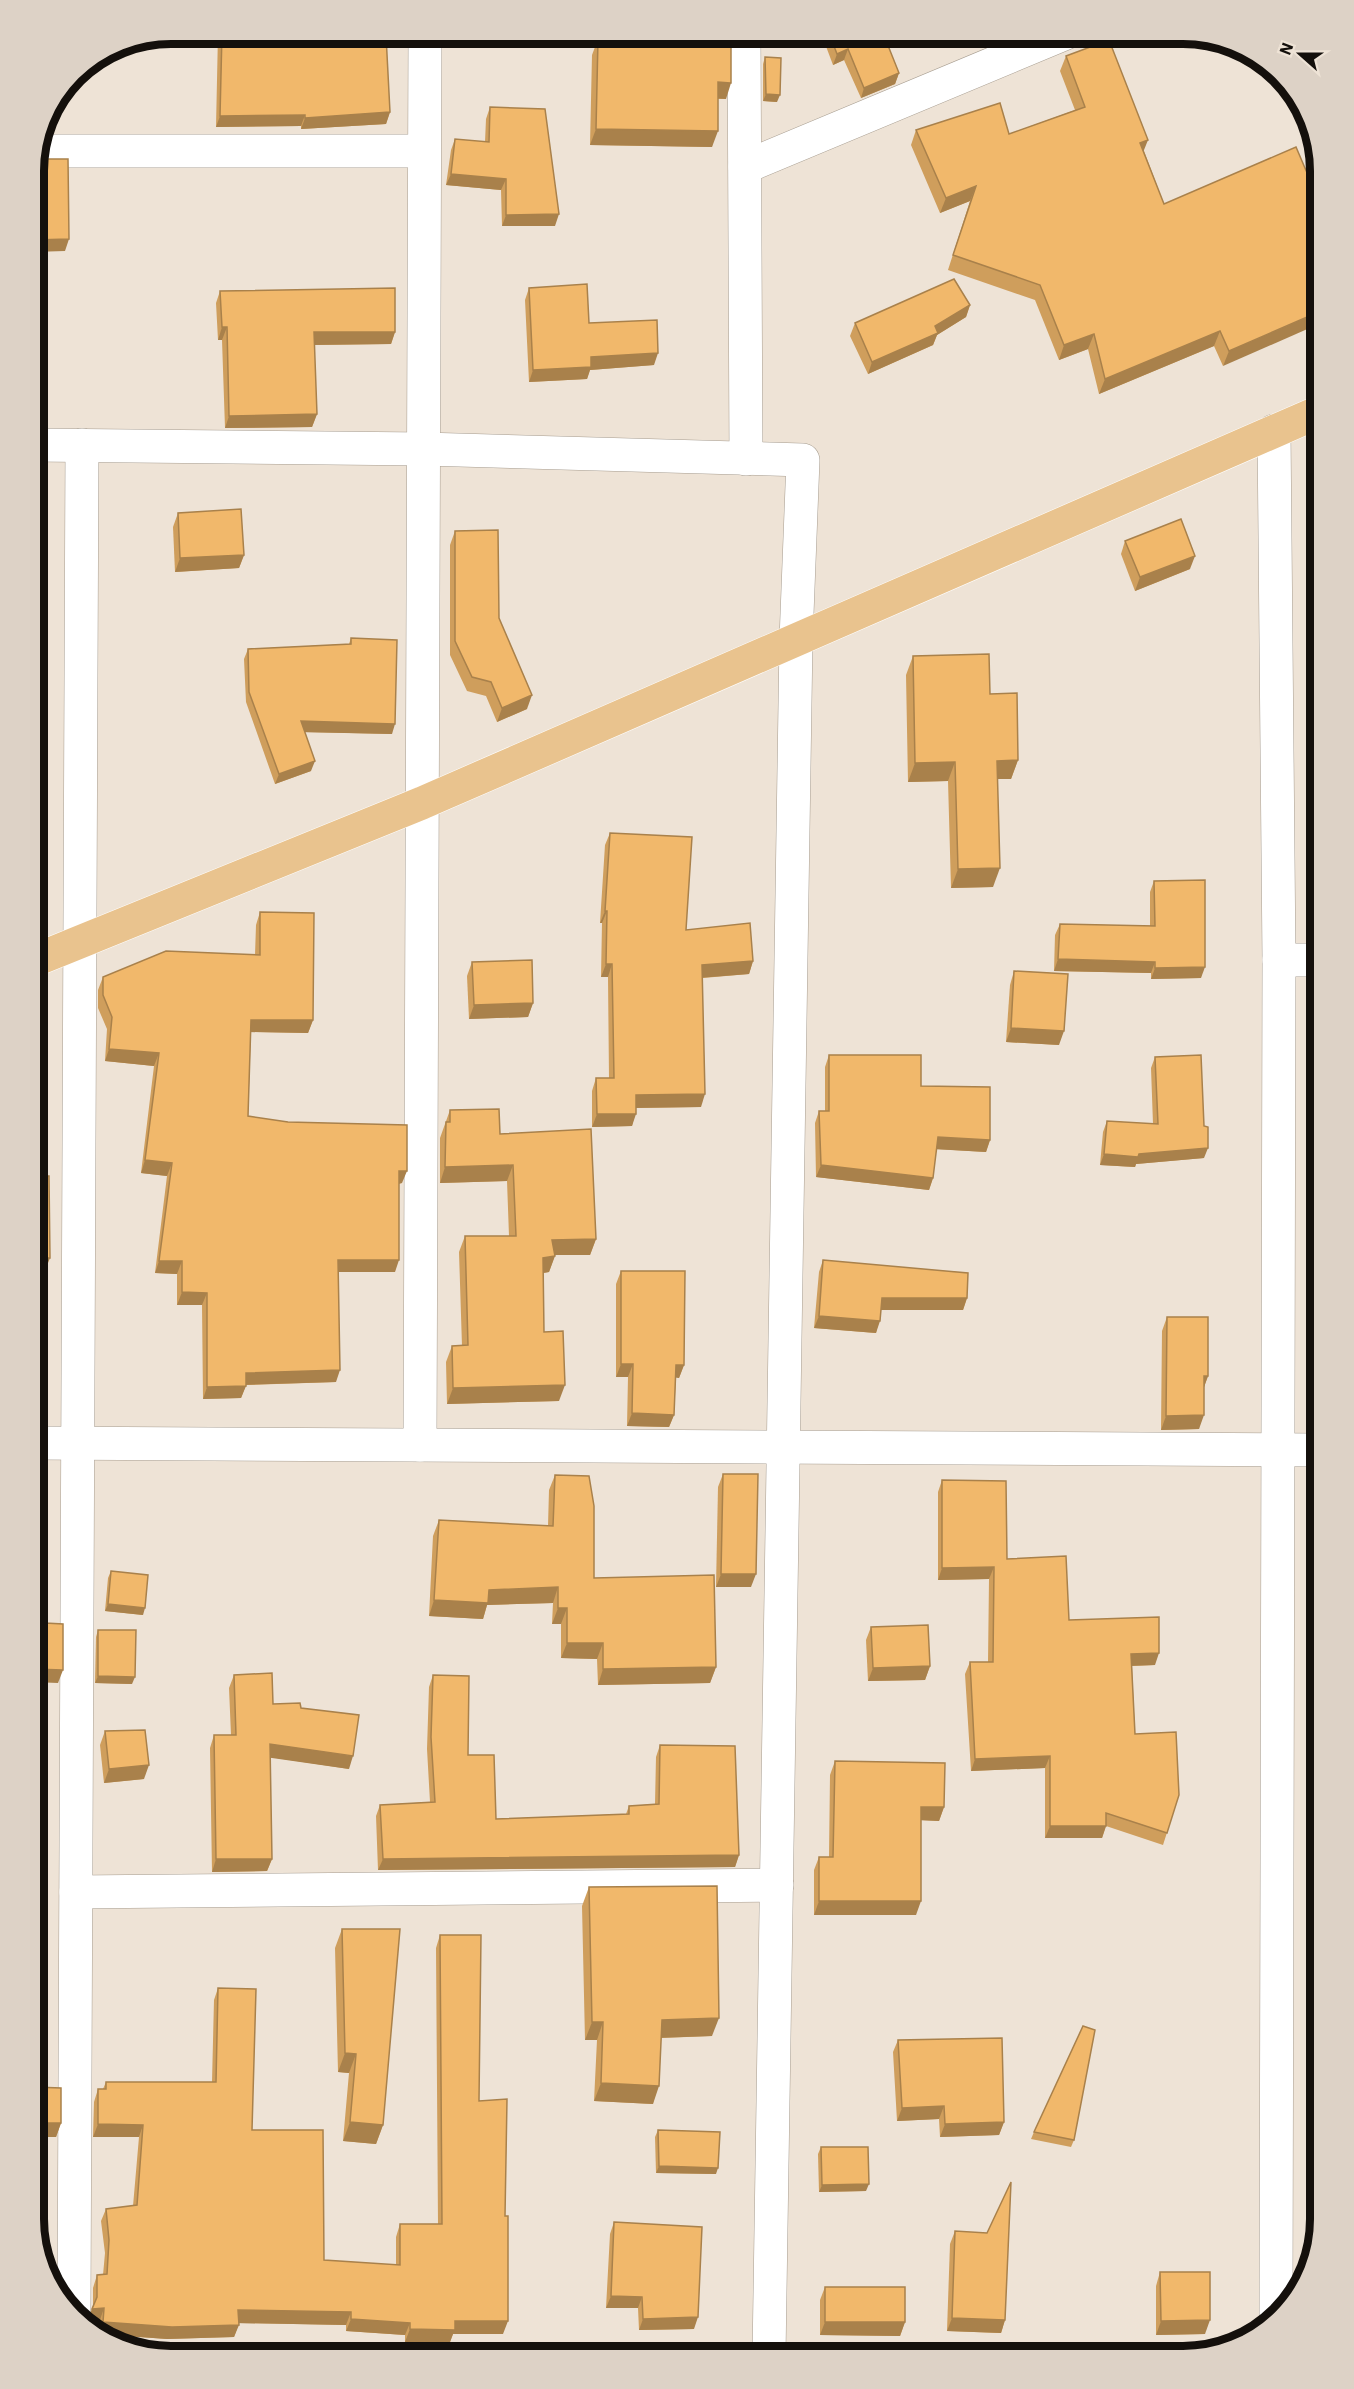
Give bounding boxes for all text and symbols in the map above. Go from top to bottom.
north arrow [1270,24,1330,84]
text: N [1275,40,1297,58]

